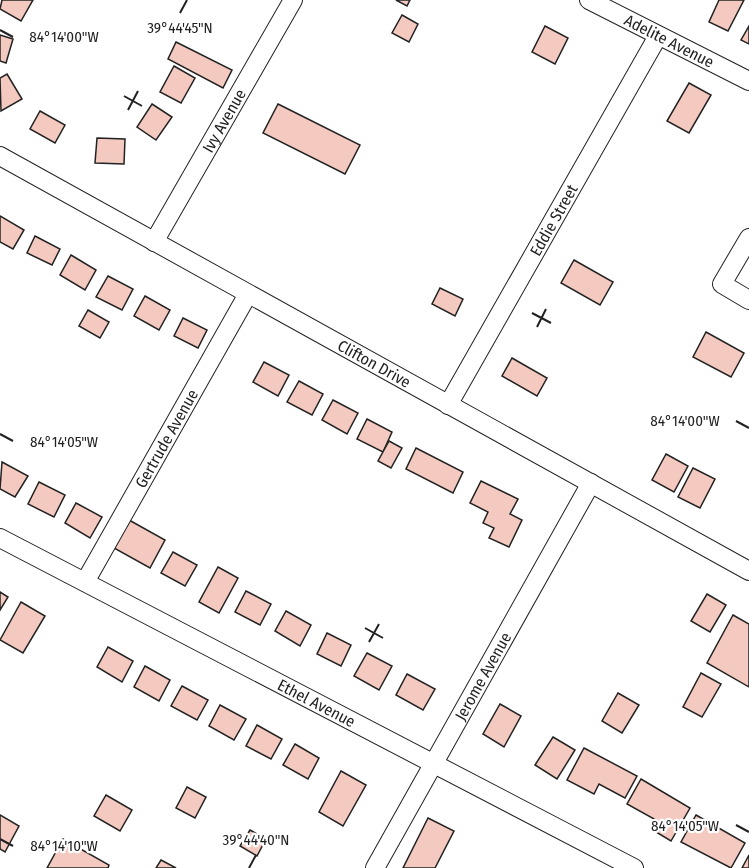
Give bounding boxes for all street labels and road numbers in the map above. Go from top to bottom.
street label: Adelite Avenue [621,10,717,71]
street label: Ivy Avenue [198,85,250,156]
street label: Eddie Street [525,180,582,259]
street label: Clifton Drive [334,336,414,391]
street label: Gertrude Avenue [131,386,202,491]
street label: Jerome Avenue [450,629,515,723]
street label: Ethel Avenue [275,675,359,731]

